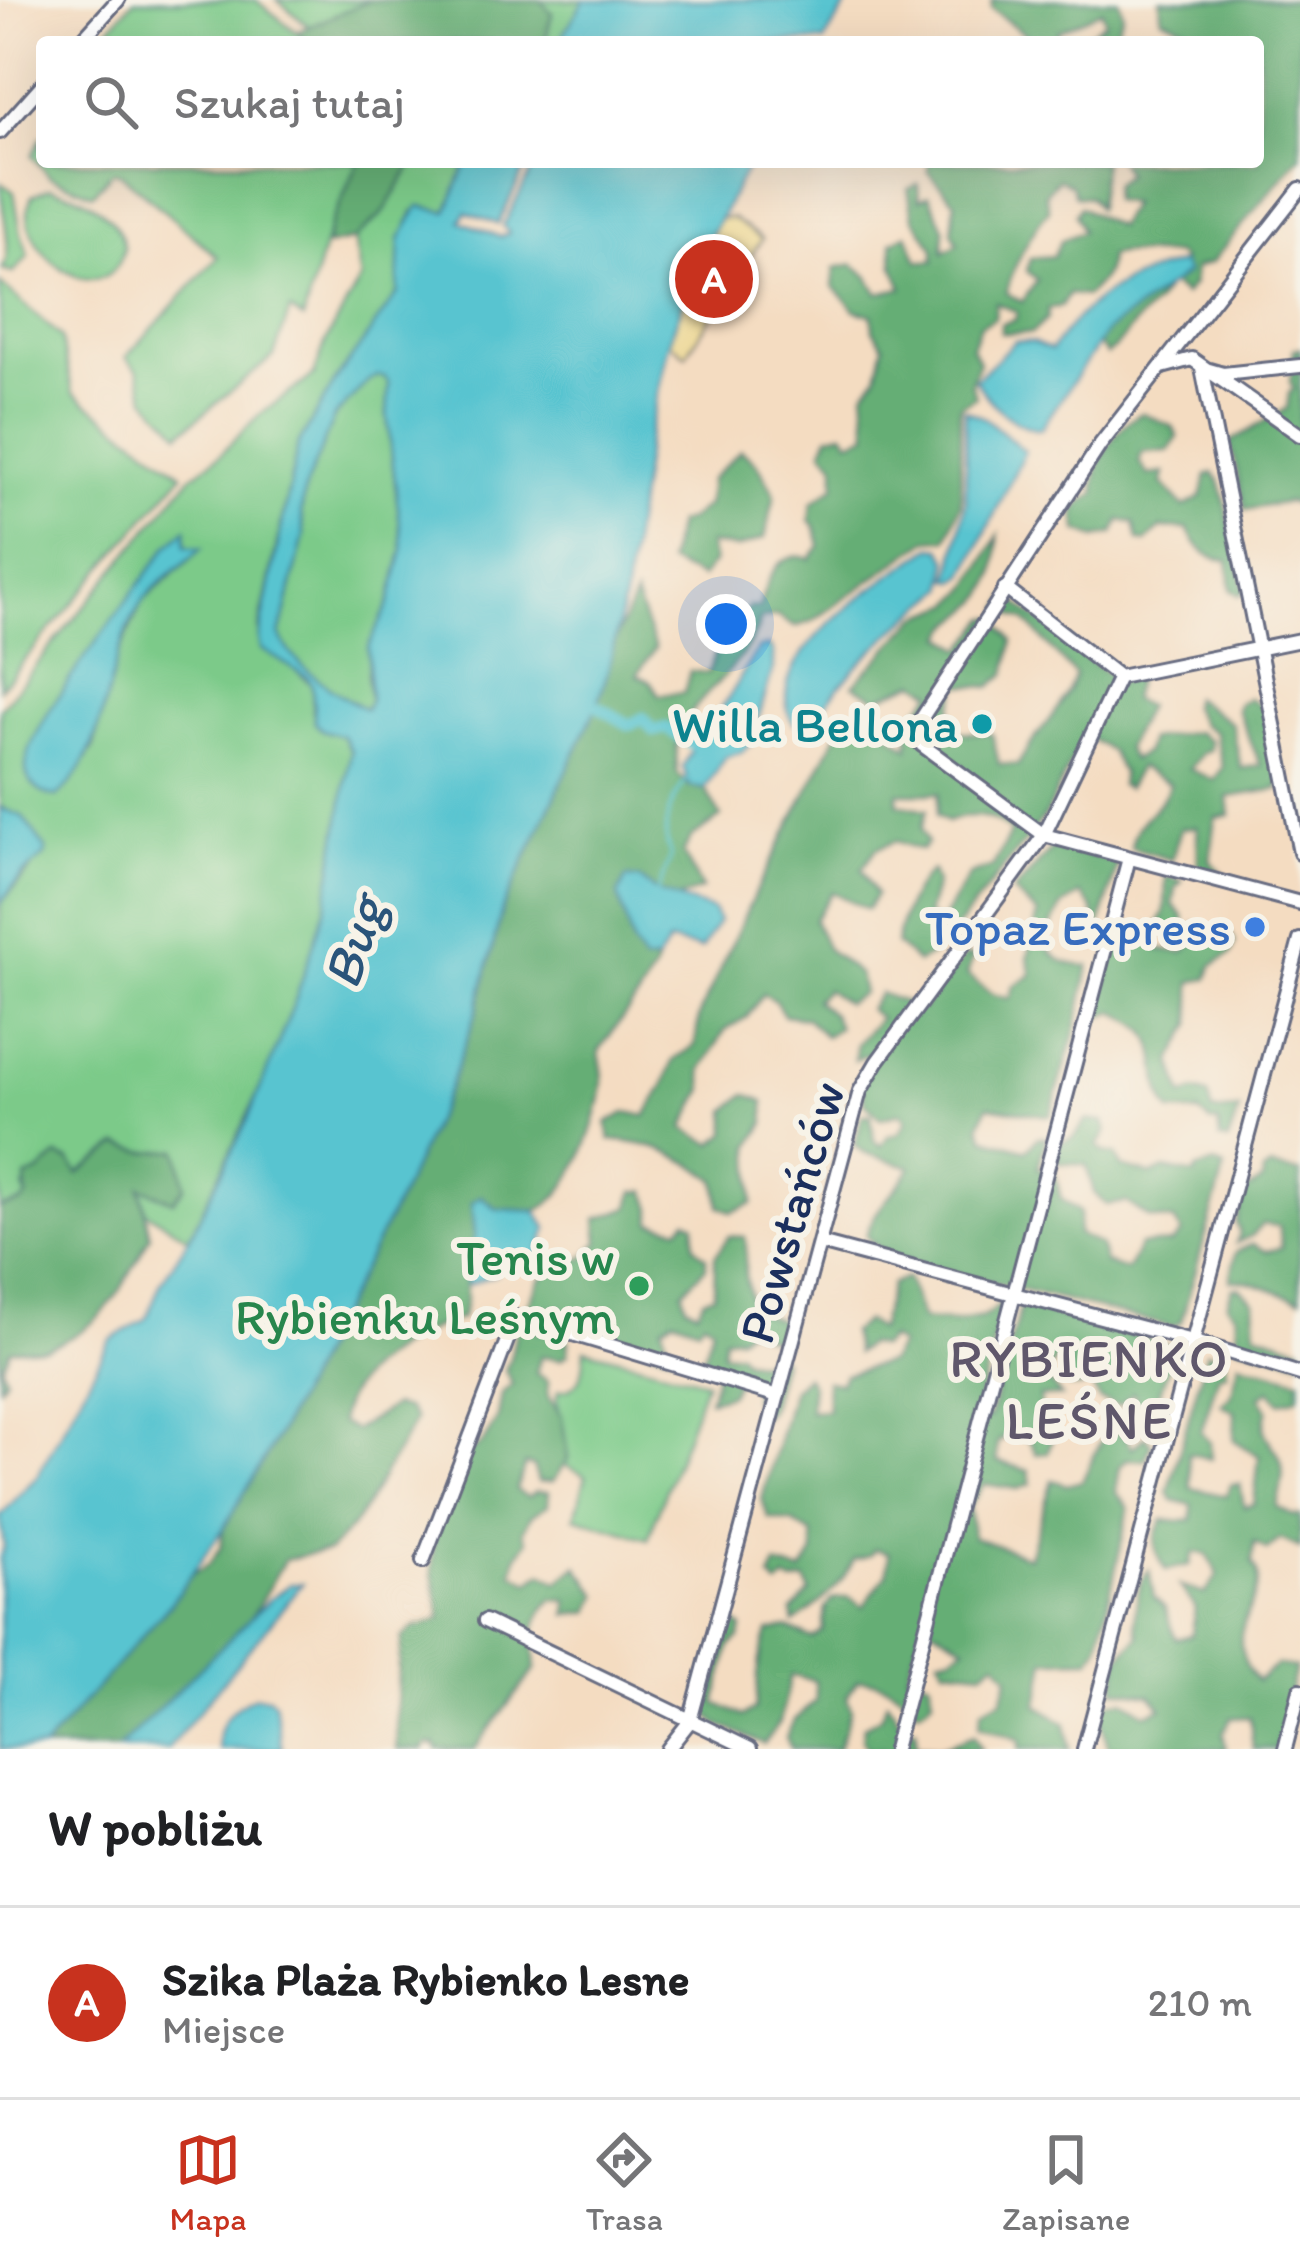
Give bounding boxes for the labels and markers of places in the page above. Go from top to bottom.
pin: A [675,234,753,324]
place label: Willa Bellona [672,694,958,755]
marker: Willa Bellona [969,711,995,737]
place label: Topaz Express [925,897,1231,958]
marker: Topaz Express [1242,914,1268,940]
place label: Tenis w Rybienku Leśnym [235,1227,615,1347]
marker: Tenis w Rybienku Leśnym [626,1273,652,1299]

